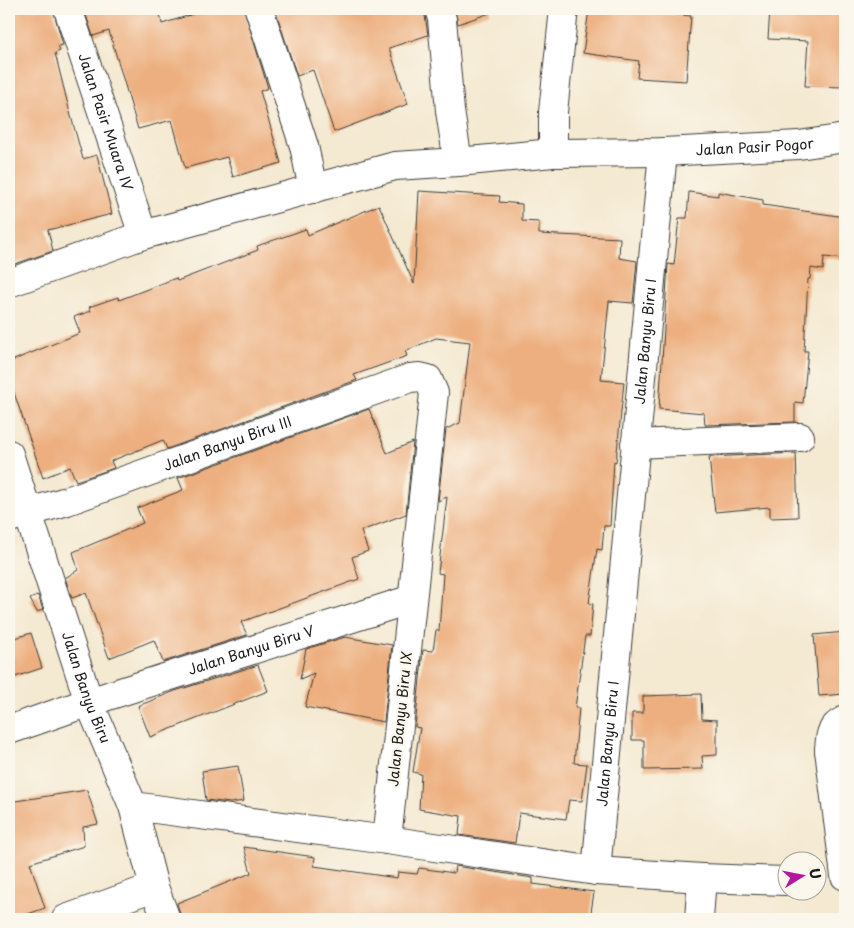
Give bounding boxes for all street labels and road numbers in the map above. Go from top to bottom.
street label: Jalan Pasir Muara IV [73,50,139,193]
street label: Jalan Pasir Pogor [695,132,816,160]
street label: Jalan Banyu Biru I [629,277,661,405]
street label: Jalan Banyu Biru III [160,410,294,476]
street label: Jalan Banyu Biru V [185,620,317,680]
street label: Jalan Banyu Biru [57,629,116,746]
street label: Jalan Banyu Biru IX [382,650,417,788]
street label: Jalan Banyu Biru I [591,680,624,807]

